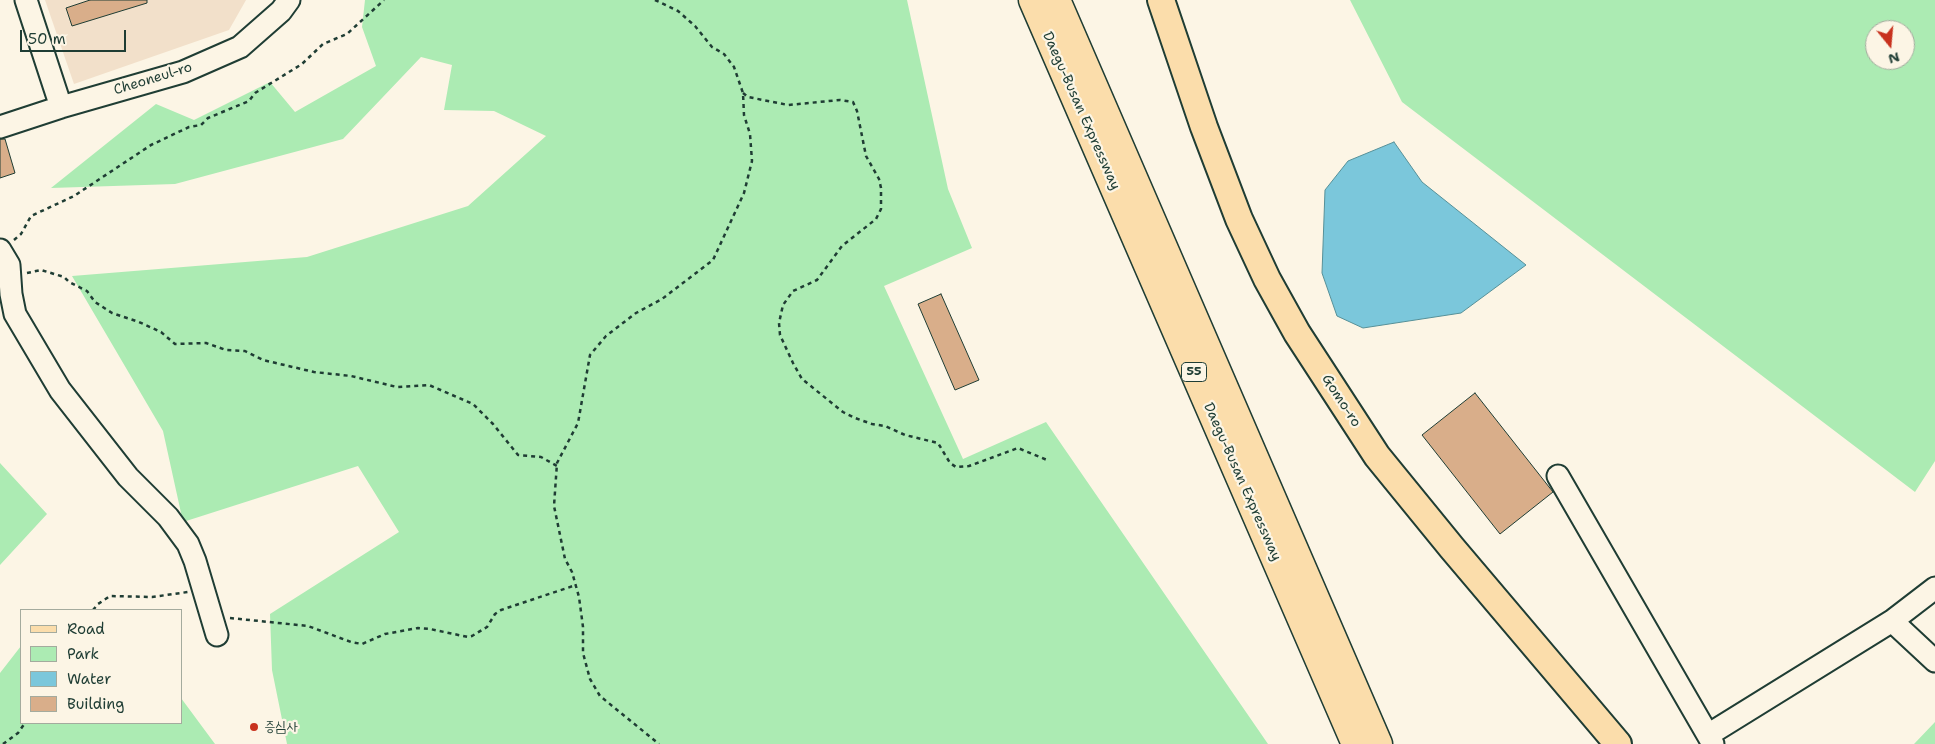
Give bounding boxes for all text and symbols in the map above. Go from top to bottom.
scale bar [22,20,129,52]
north arrow [1865,20,1915,70]
text: 50 m [28,29,66,49]
street label: Daegu-Busan Expressway [1038,29,1124,193]
text: N [1886,48,1902,69]
street label: Cheoneul-ro [112,59,194,99]
road number: 55 [1182,362,1206,382]
street label: Gomo-ro [1318,371,1364,431]
street label: Daegu-Busan Expressway [1199,400,1285,564]
legend [20,609,182,724]
text: Road [67,619,105,639]
text: Park [67,644,99,664]
text: Water [67,669,111,689]
text: Building [67,694,124,714]
place label: 증심사 [264,719,298,735]
marker: 증심사 [248,721,260,733]

